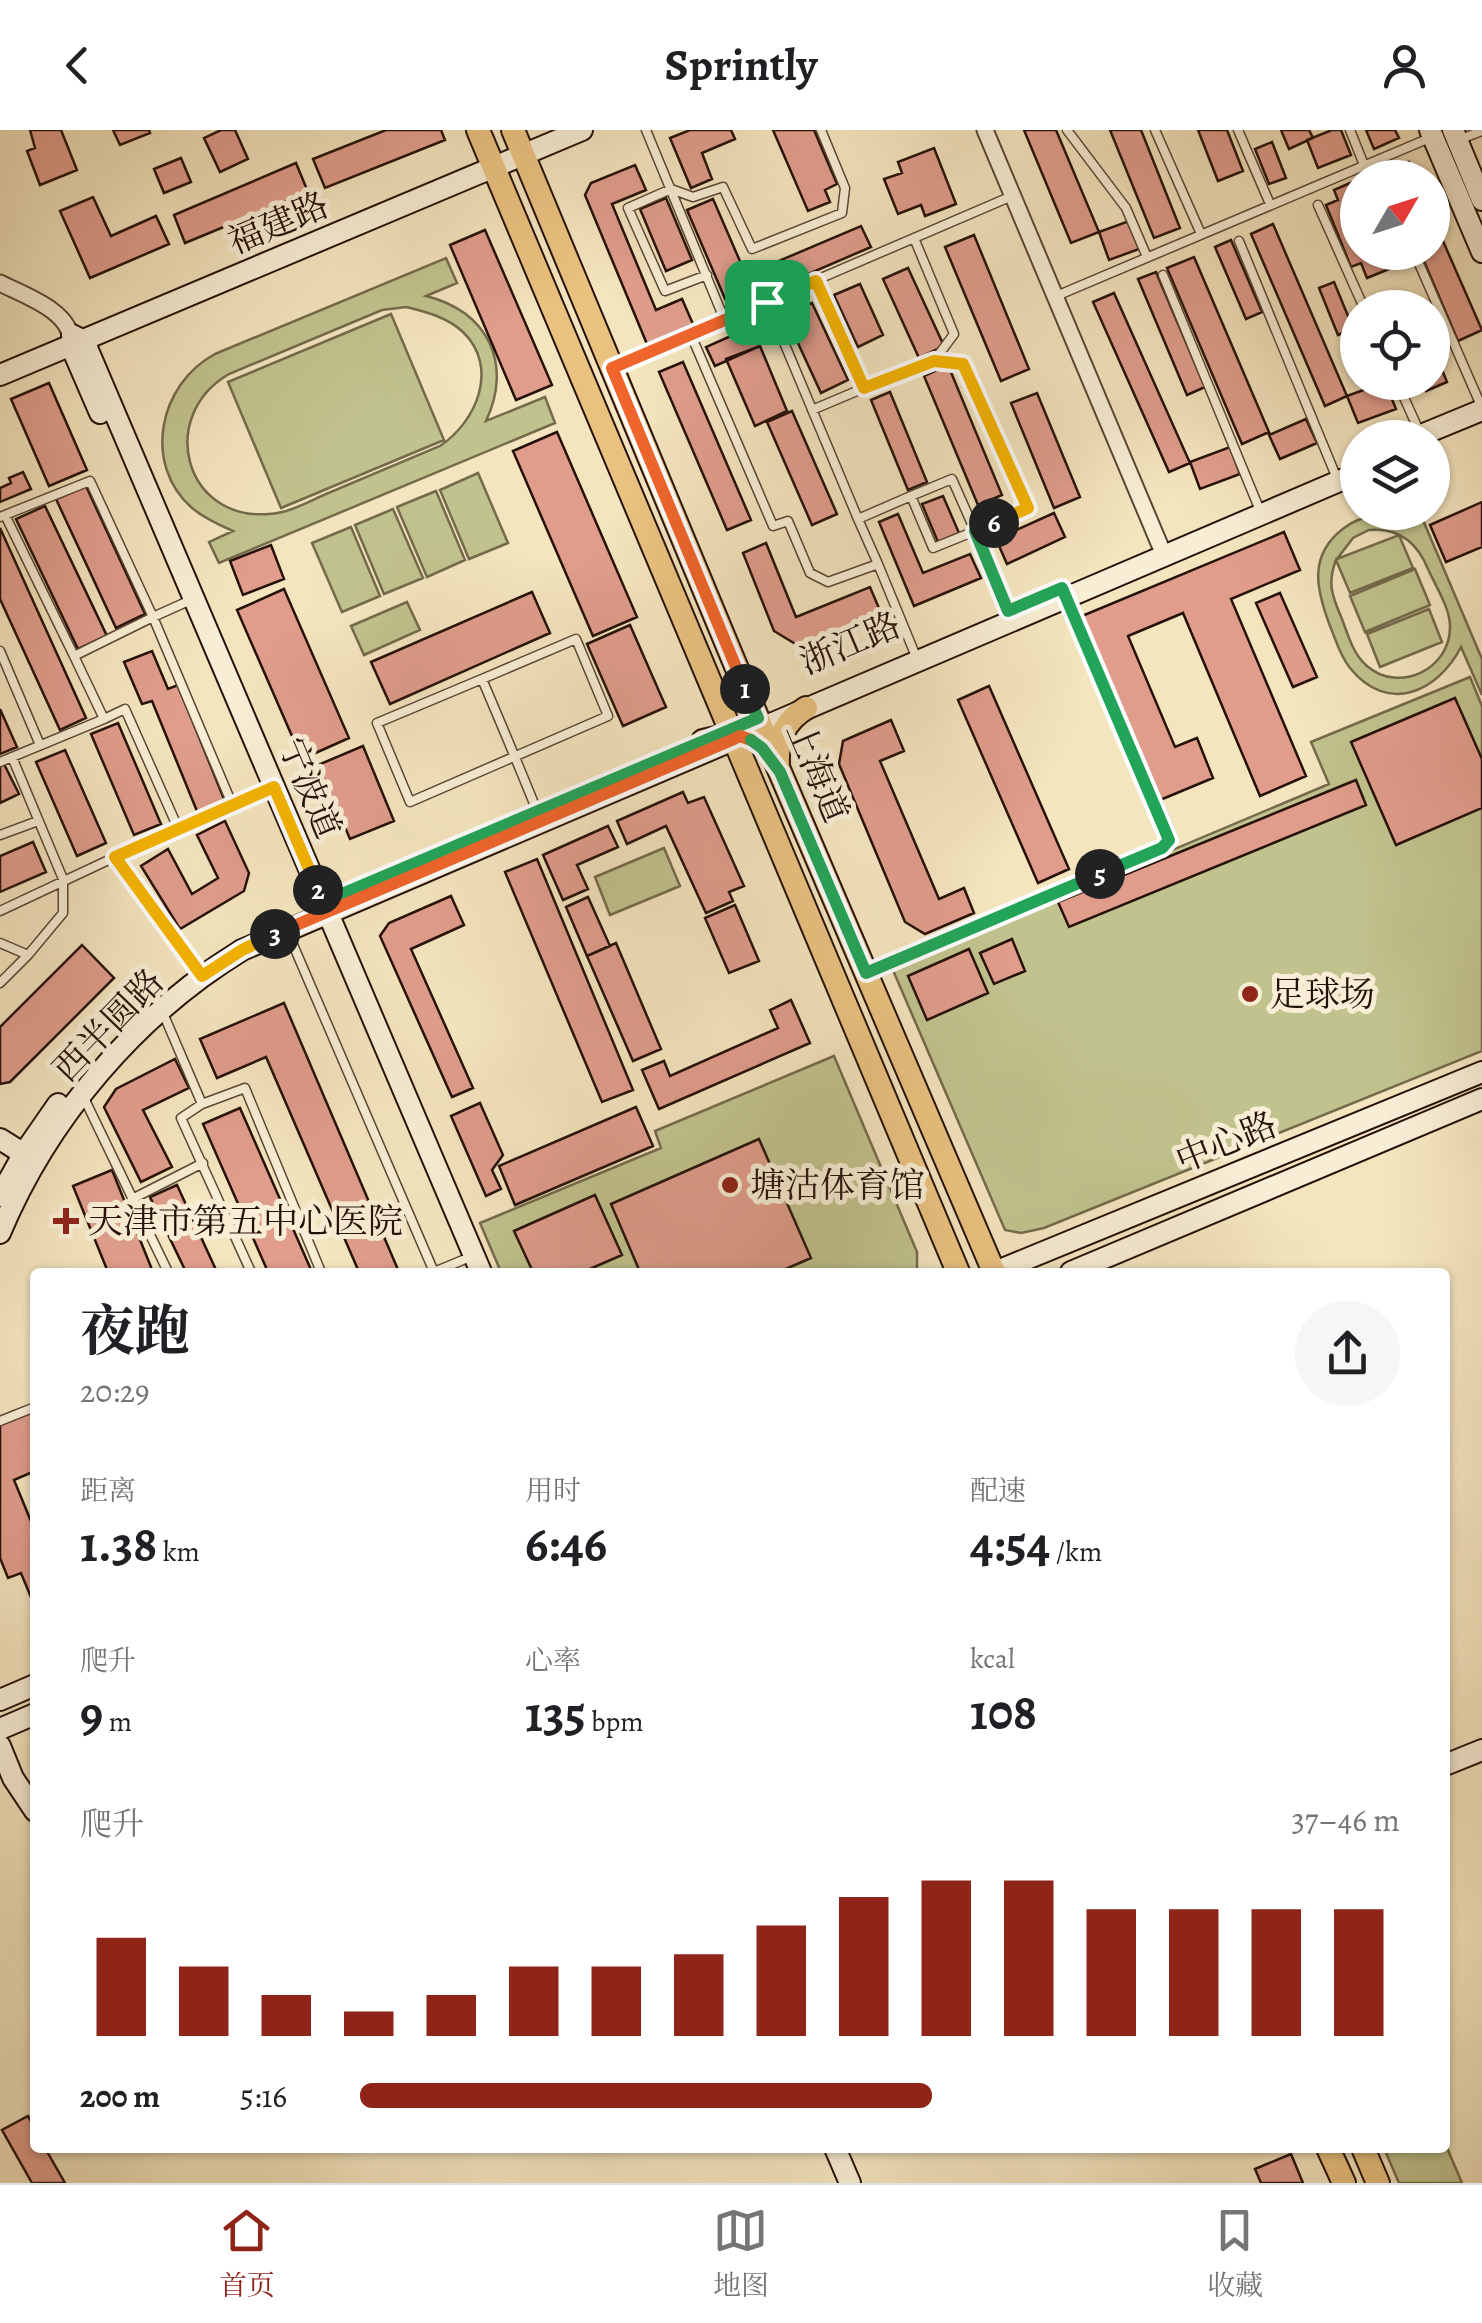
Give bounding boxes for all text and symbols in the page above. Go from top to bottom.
text: Sprintly [664,34,818,96]
icon: back [50,38,105,93]
icon: person [1377,38,1432,93]
north arrow [1340,160,1450,270]
map controls [1340,160,1450,530]
street label: 福建路 [220,180,336,266]
pin [725,260,810,345]
icon: arrive [740,275,795,330]
button: locate [1340,290,1450,400]
button: layers [1340,420,1450,530]
pin: 6 [969,498,1019,548]
text: 6 [987,504,1001,542]
street label: 浙江路 [792,600,908,686]
pin: 1 [720,664,770,714]
text: 1 [740,670,750,708]
street label: 上海道 [775,714,861,830]
street label: 宁波道 [267,730,353,846]
pin: 5 [1075,849,1125,899]
text: 5 [1094,855,1106,893]
pin: 2 [293,865,343,915]
text: 2 [311,871,325,909]
pin: 3 [250,909,300,959]
text: 3 [269,915,281,953]
street label: 西半圆路 [42,958,174,1092]
place label: 足球场 [1270,970,1375,1018]
marker: 足球场 [1239,983,1261,1005]
street label: 中心路 [1168,1100,1284,1184]
place label: 塘沽体育馆 [750,1161,925,1209]
marker: 塘沽体育馆 [719,1174,741,1196]
place label: 天津市第五中心医院 [88,1197,403,1245]
marker: 天津市第五中心医院 [53,1208,79,1234]
text: 夜跑 [80,1294,190,1369]
button: share [1295,1301,1400,1406]
text: 20:29 [80,1369,150,1413]
text: 距离 [80,1472,136,1510]
text: 用时 [525,1472,581,1510]
text: 配速 [970,1472,1026,1510]
text: 1.38 [80,1510,157,1578]
text: 6:46 [525,1510,607,1578]
text: 4:54 [970,1510,1050,1578]
text: km [157,1533,200,1571]
text: /km [1050,1533,1102,1571]
text: kcal [970,1640,1015,1678]
text: 爬升 [80,1642,136,1680]
text: 心率 [525,1642,581,1680]
text: 108 [970,1678,1037,1746]
text: 9 [80,1680,103,1748]
text: 135 [525,1680,586,1748]
text: m [103,1703,132,1741]
text: bpm [586,1703,644,1741]
text: 37–46 m [1292,1798,1400,1842]
text: 爬升 [80,1802,144,1846]
text: 200 m [80,2074,160,2118]
text: 5:16 [240,2074,287,2118]
tab: 首页 [219,2203,275,2305]
tab: 地图 [713,2203,769,2305]
tab: 收藏 [1207,2203,1263,2305]

